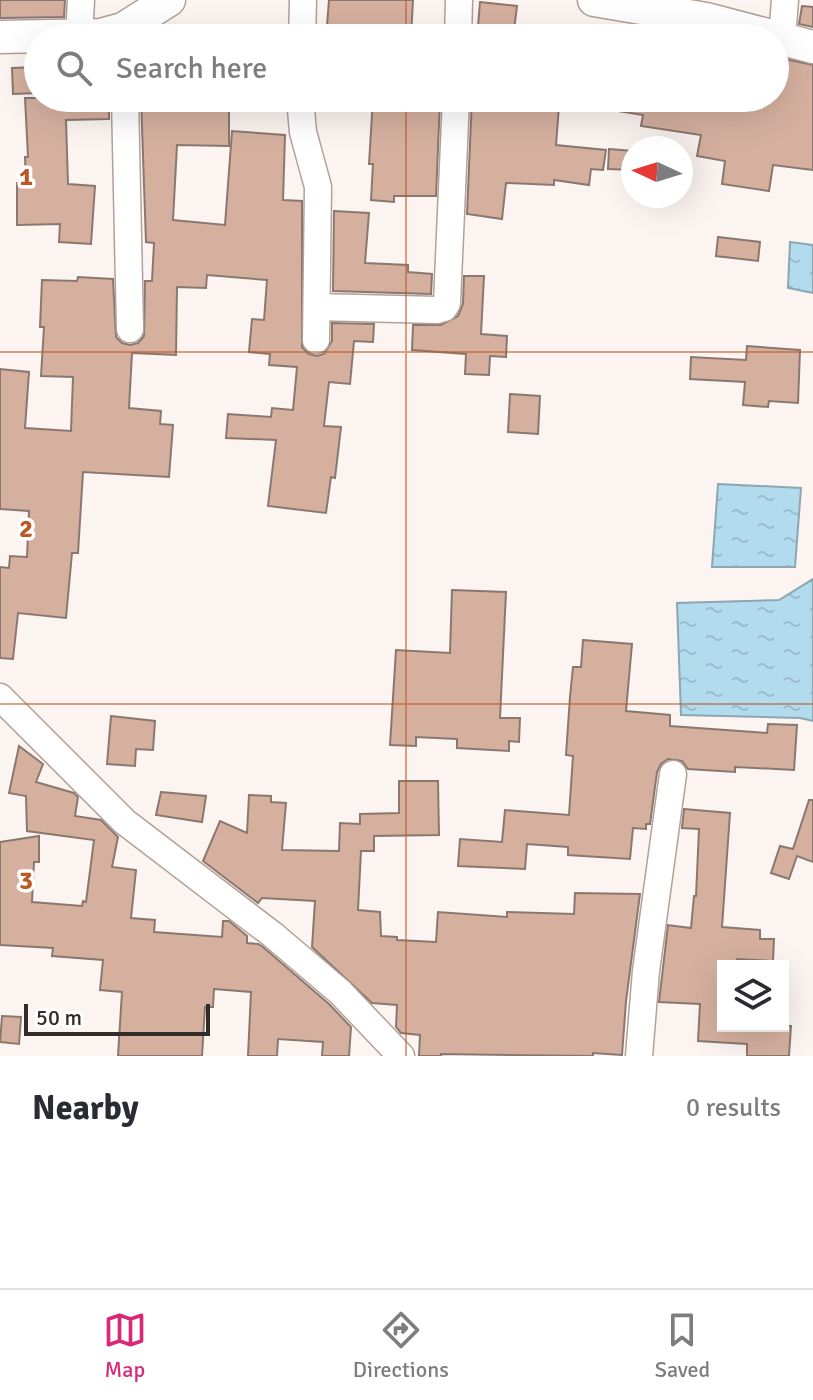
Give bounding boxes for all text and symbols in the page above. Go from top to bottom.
search box [24,24,789,112]
icon: search [52,46,96,90]
text: Search here [116,50,267,87]
north arrow [621,136,693,208]
text: 1 [19,161,33,193]
text: 2 [19,513,33,545]
text: 3 [19,865,33,897]
map controls [717,960,789,1032]
button: layers [717,960,789,1032]
scale bar [24,1000,210,1036]
text: 50 m [36,1004,82,1031]
text: Nearby [32,1087,139,1129]
text: 0 results [686,1092,781,1124]
tab: Map [103,1308,147,1383]
tab: Directions [353,1308,449,1383]
tab: Saved [655,1308,710,1383]

